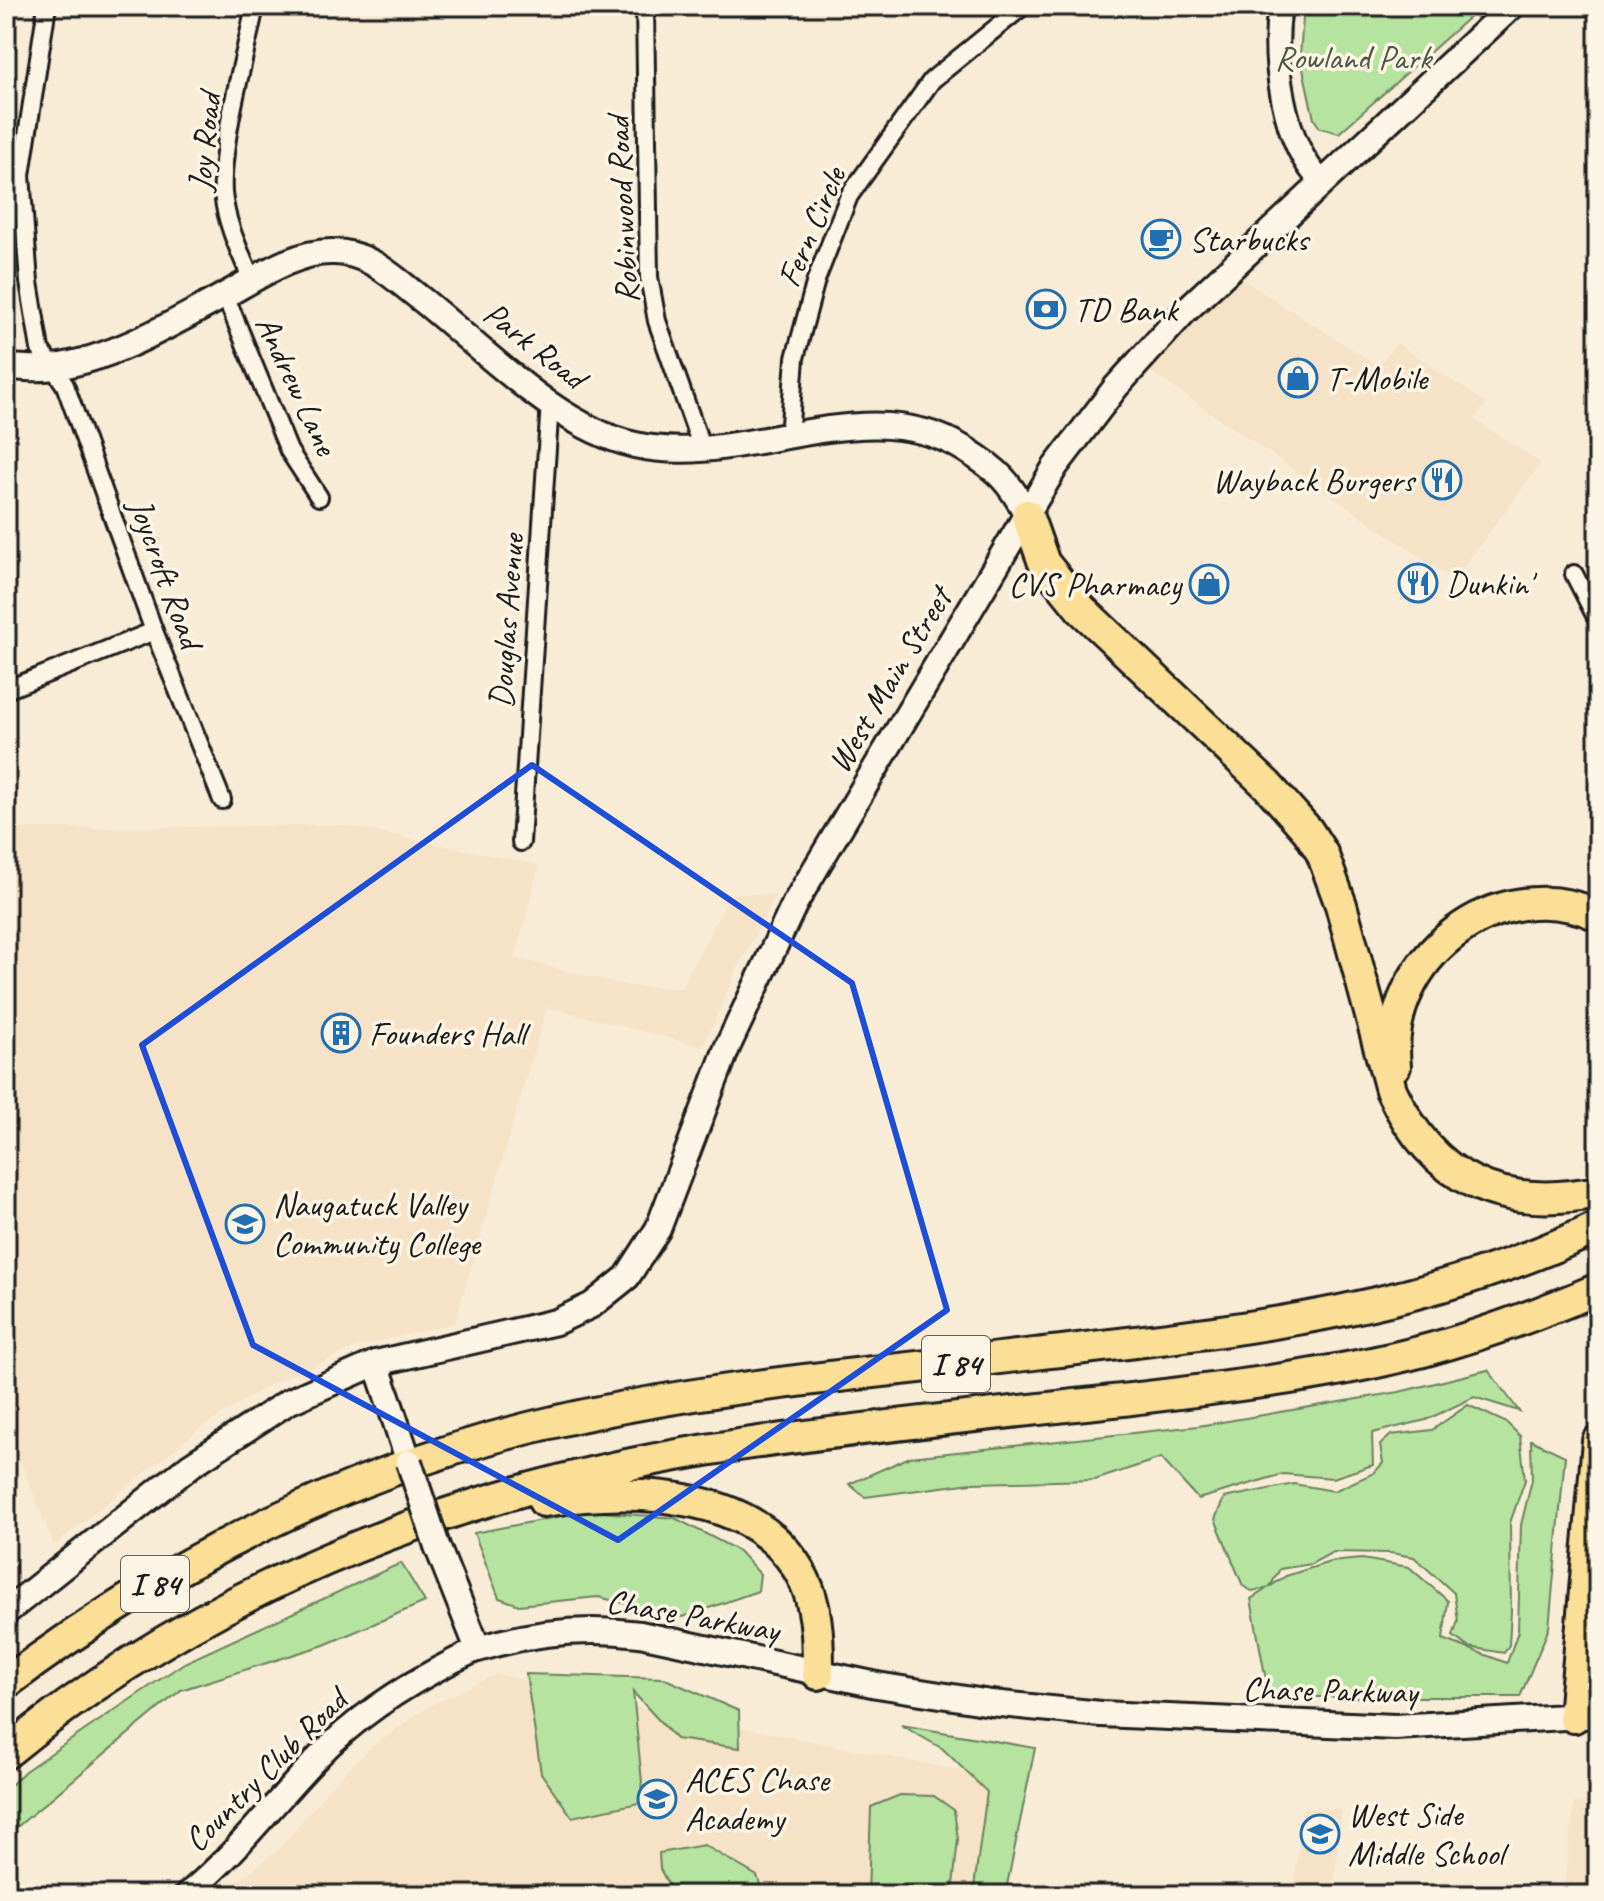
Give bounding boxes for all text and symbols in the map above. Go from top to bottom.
park label: Rowland Park [1275,36,1434,79]
street label: Joy Road [177,86,231,195]
street label: Robinwood Road [595,110,648,304]
street label: Fern Circle [767,159,856,293]
cafe icon: Starbucks [1140,218,1182,260]
place label: Starbucks [1189,218,1311,261]
bank icon: TD Bank [1025,288,1067,330]
place label: TD Bank [1074,288,1180,331]
street label: Park Road [475,292,599,401]
street label: Andrew Lane [246,308,349,463]
shop icon: T-Mobile [1277,357,1319,399]
place label: T-Mobile [1326,357,1429,400]
place label: Wayback Burgers [1213,459,1416,502]
restaurant icon: Wayback Burgers [1421,459,1463,501]
street label: Joycroft Road [118,491,214,658]
street label: Douglas Avenue [478,531,534,709]
restaurant icon: Dunkin' [1397,562,1439,604]
place label: Dunkin' [1446,562,1538,605]
place label: CVS Pharmacy [1009,563,1183,606]
shop icon: CVS Pharmacy [1188,563,1230,605]
street label: West Main Street [817,576,963,780]
building icon: Founders Hall [320,1012,362,1054]
place label: Founders Hall [369,1012,532,1055]
place label: Naugatuck Valley Community College [273,1183,482,1265]
school or university icon: Naugatuck Valley Community College [224,1203,266,1245]
road number: I 84 [922,1336,990,1392]
road number: I 84 [121,1556,189,1612]
street label: Chase Parkway [603,1579,786,1652]
street label: Chase Parkway [1242,1667,1421,1713]
street label: Country Club Road [175,1676,359,1860]
place label: ACES Chase Academy [685,1758,831,1840]
school or university icon: ACES Chase Academy [636,1778,678,1820]
place label: West Side Middle School [1348,1793,1510,1875]
school or university icon: West Side Middle School [1299,1813,1341,1855]

